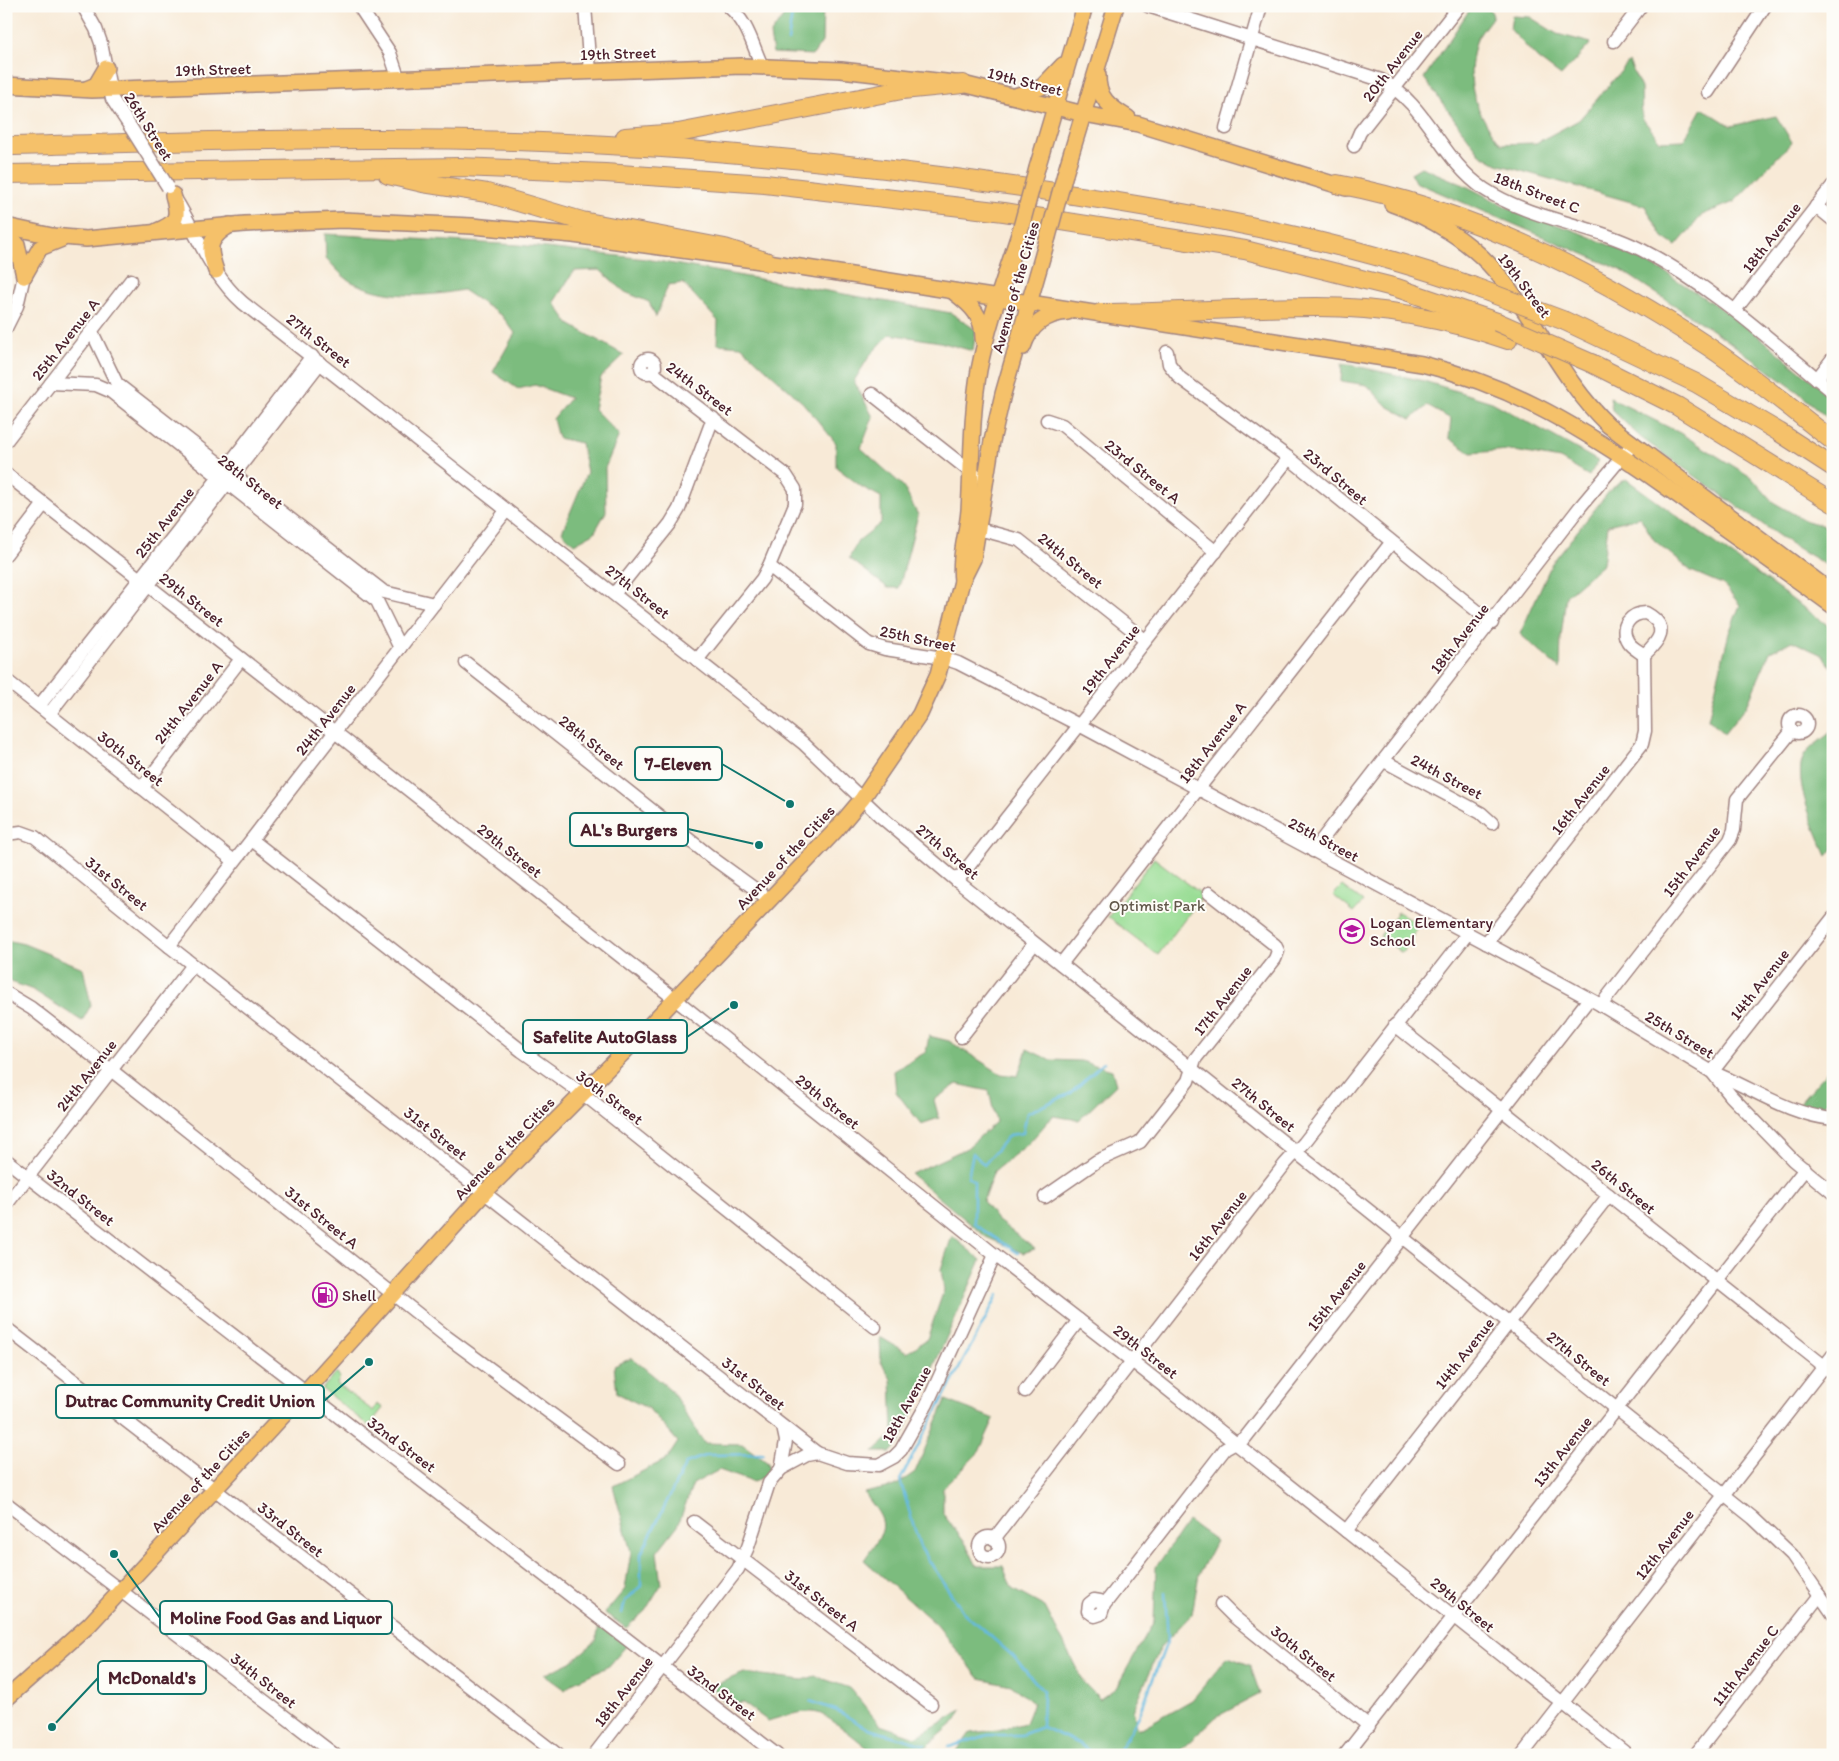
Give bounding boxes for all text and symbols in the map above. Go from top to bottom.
street label: 20th Avenue [1358,25,1427,105]
street label: 19th Street [580,43,656,64]
street label: 19th Street [175,59,251,80]
street label: 19th Street [986,63,1064,100]
street label: 26th Street [120,88,177,164]
street label: 18th Street C [1491,167,1582,218]
street label: 18th Avenue [1738,198,1805,277]
street label: Avenue of the Cities [988,219,1043,355]
street label: 19th Street [1494,249,1555,321]
street label: 25th Avenue A [27,294,103,384]
street label: 27th Street [283,309,355,372]
street label: 24th Street [663,357,737,420]
street label: 23rd Street A [1101,435,1184,508]
street label: 23rd Street [1300,444,1372,509]
street label: 28th Street [214,450,287,513]
street label: 25th Avenue [131,483,198,562]
street label: 24th Street [1034,528,1107,592]
street label: 27th Street [602,560,674,623]
street label: 29th Street [155,568,228,631]
street label: 18th Avenue [1426,599,1493,678]
street label: 19th Avenue [1077,620,1144,698]
street label: 25th Street [878,621,958,656]
street label: 24th Avenue A [150,657,227,748]
street label: 24th Avenue [291,679,360,759]
street label: 18th Avenue A [1175,698,1250,787]
street label: 28th Street [555,711,628,774]
street label: 30th Street [94,727,168,790]
callout: 7-Eleven [635,747,722,780]
street label: 24th Street [1408,750,1486,803]
text: 7-Eleven [644,753,712,775]
street label: 16th Avenue [1547,760,1614,838]
street label: Avenue of the Cities [732,801,839,914]
callout: AL's Burgers [570,813,688,846]
street label: 25th Street [1285,813,1362,866]
street label: 29th Street [473,819,546,882]
text: AL's Burgers [579,819,678,841]
street label: 27th Street [912,819,983,883]
street label: 15th Avenue [1658,822,1725,901]
street label: 31st Street [81,852,152,915]
park label: Optimist Park [1109,896,1206,915]
place label: Logan Elementary School [1370,913,1493,950]
school or university icon: Logan Elementary School [1339,918,1365,944]
street label: 14th Avenue [1726,945,1793,1024]
street label: 17th Avenue [1189,961,1256,1039]
street label: 25th Street [1642,1006,1718,1062]
callout: Safelite AutoGlass [523,1020,687,1053]
text: Safelite AutoGlass [533,1026,677,1048]
street label: 24th Avenue [52,1035,121,1115]
street label: 30th Street [572,1066,647,1129]
street label: 29th Street [792,1070,864,1133]
street label: 27th Street [1228,1073,1299,1136]
street label: Avenue of the Cities [450,1093,558,1204]
street label: 31st Street [400,1103,471,1164]
street label: 26th Street [1588,1155,1660,1218]
street label: 32nd Street [43,1165,118,1230]
street label: 31st Street A [281,1182,362,1253]
street label: 16th Avenue [1184,1186,1251,1264]
street label: 15th Avenue [1303,1256,1370,1334]
fuel station icon: Shell [312,1282,338,1308]
place label: Shell [342,1286,377,1305]
street label: 14th Avenue [1431,1314,1498,1393]
street label: 29th Street [1109,1320,1182,1383]
street label: 27th Street [1543,1327,1614,1390]
street label: 31st Street [718,1353,789,1414]
street label: 18th Avenue [878,1362,935,1446]
callout: Dutrac Community Credit Union [56,1385,324,1418]
text: Dutrac Community Credit Union [65,1390,316,1412]
street label: 32nd Street [364,1412,440,1476]
street label: 13th Avenue [1529,1412,1596,1491]
street label: Avenue of the Cities [147,1424,254,1537]
street label: 33rd Street [254,1498,327,1561]
street label: 12th Avenue [1631,1505,1698,1583]
street label: 31st Street A [781,1565,863,1635]
street label: 29th Street [1427,1573,1499,1636]
callout: Moline Food Gas and Liquor [160,1601,392,1634]
text: Moline Food Gas and Liquor [170,1607,383,1629]
street label: 30th Street [1267,1621,1340,1686]
street label: 11th Avenue C [1708,1621,1783,1709]
street label: 34th Street [227,1649,301,1712]
street label: 18th Avenue [590,1652,657,1731]
street label: 32nd Street [684,1660,760,1724]
callout: McDonald's [98,1661,206,1694]
text: McDonald's [108,1667,196,1689]

